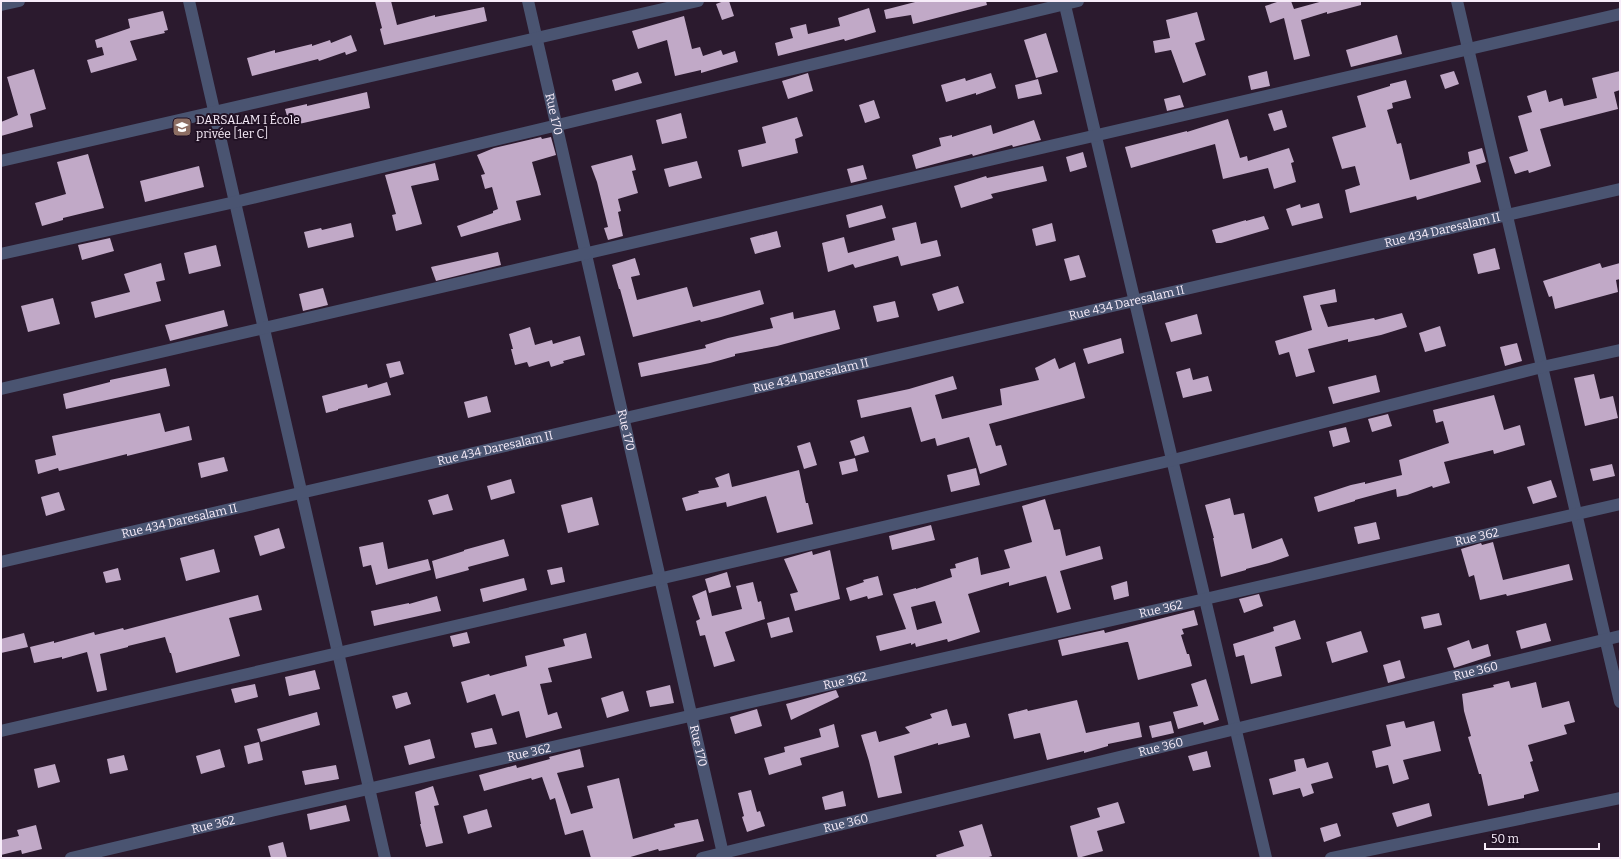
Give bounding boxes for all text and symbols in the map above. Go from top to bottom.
street label: Rue 170 [542,92,565,136]
place label: DARSALAM I École privée [1er C] [196,112,300,141]
school or university icon: DARSALAM I École privée [1er C] [171,116,193,138]
street label: Rue 434 Daresalam II [1383,210,1502,250]
street label: Rue 434 Daresalam II [1067,283,1186,323]
street label: Rue 434 Daresalam II [751,355,870,396]
street label: Rue 170 [615,408,638,452]
street label: Rue 434 Daresalam II [436,428,554,468]
street label: Rue 434 Daresalam II [120,501,239,541]
street label: Rue 362 [1454,525,1500,549]
street label: Rue 362 [1138,597,1184,621]
street label: Rue 360 [1452,659,1500,683]
street label: Rue 362 [822,669,868,692]
street label: Rue 170 [687,724,710,768]
street label: Rue 360 [1137,735,1185,759]
street label: Rue 362 [506,741,552,764]
street label: Rue 360 [822,811,870,835]
street label: Rue 362 [190,813,236,836]
scale bar [1485,825,1599,851]
text: 50 m [1491,832,1520,846]

